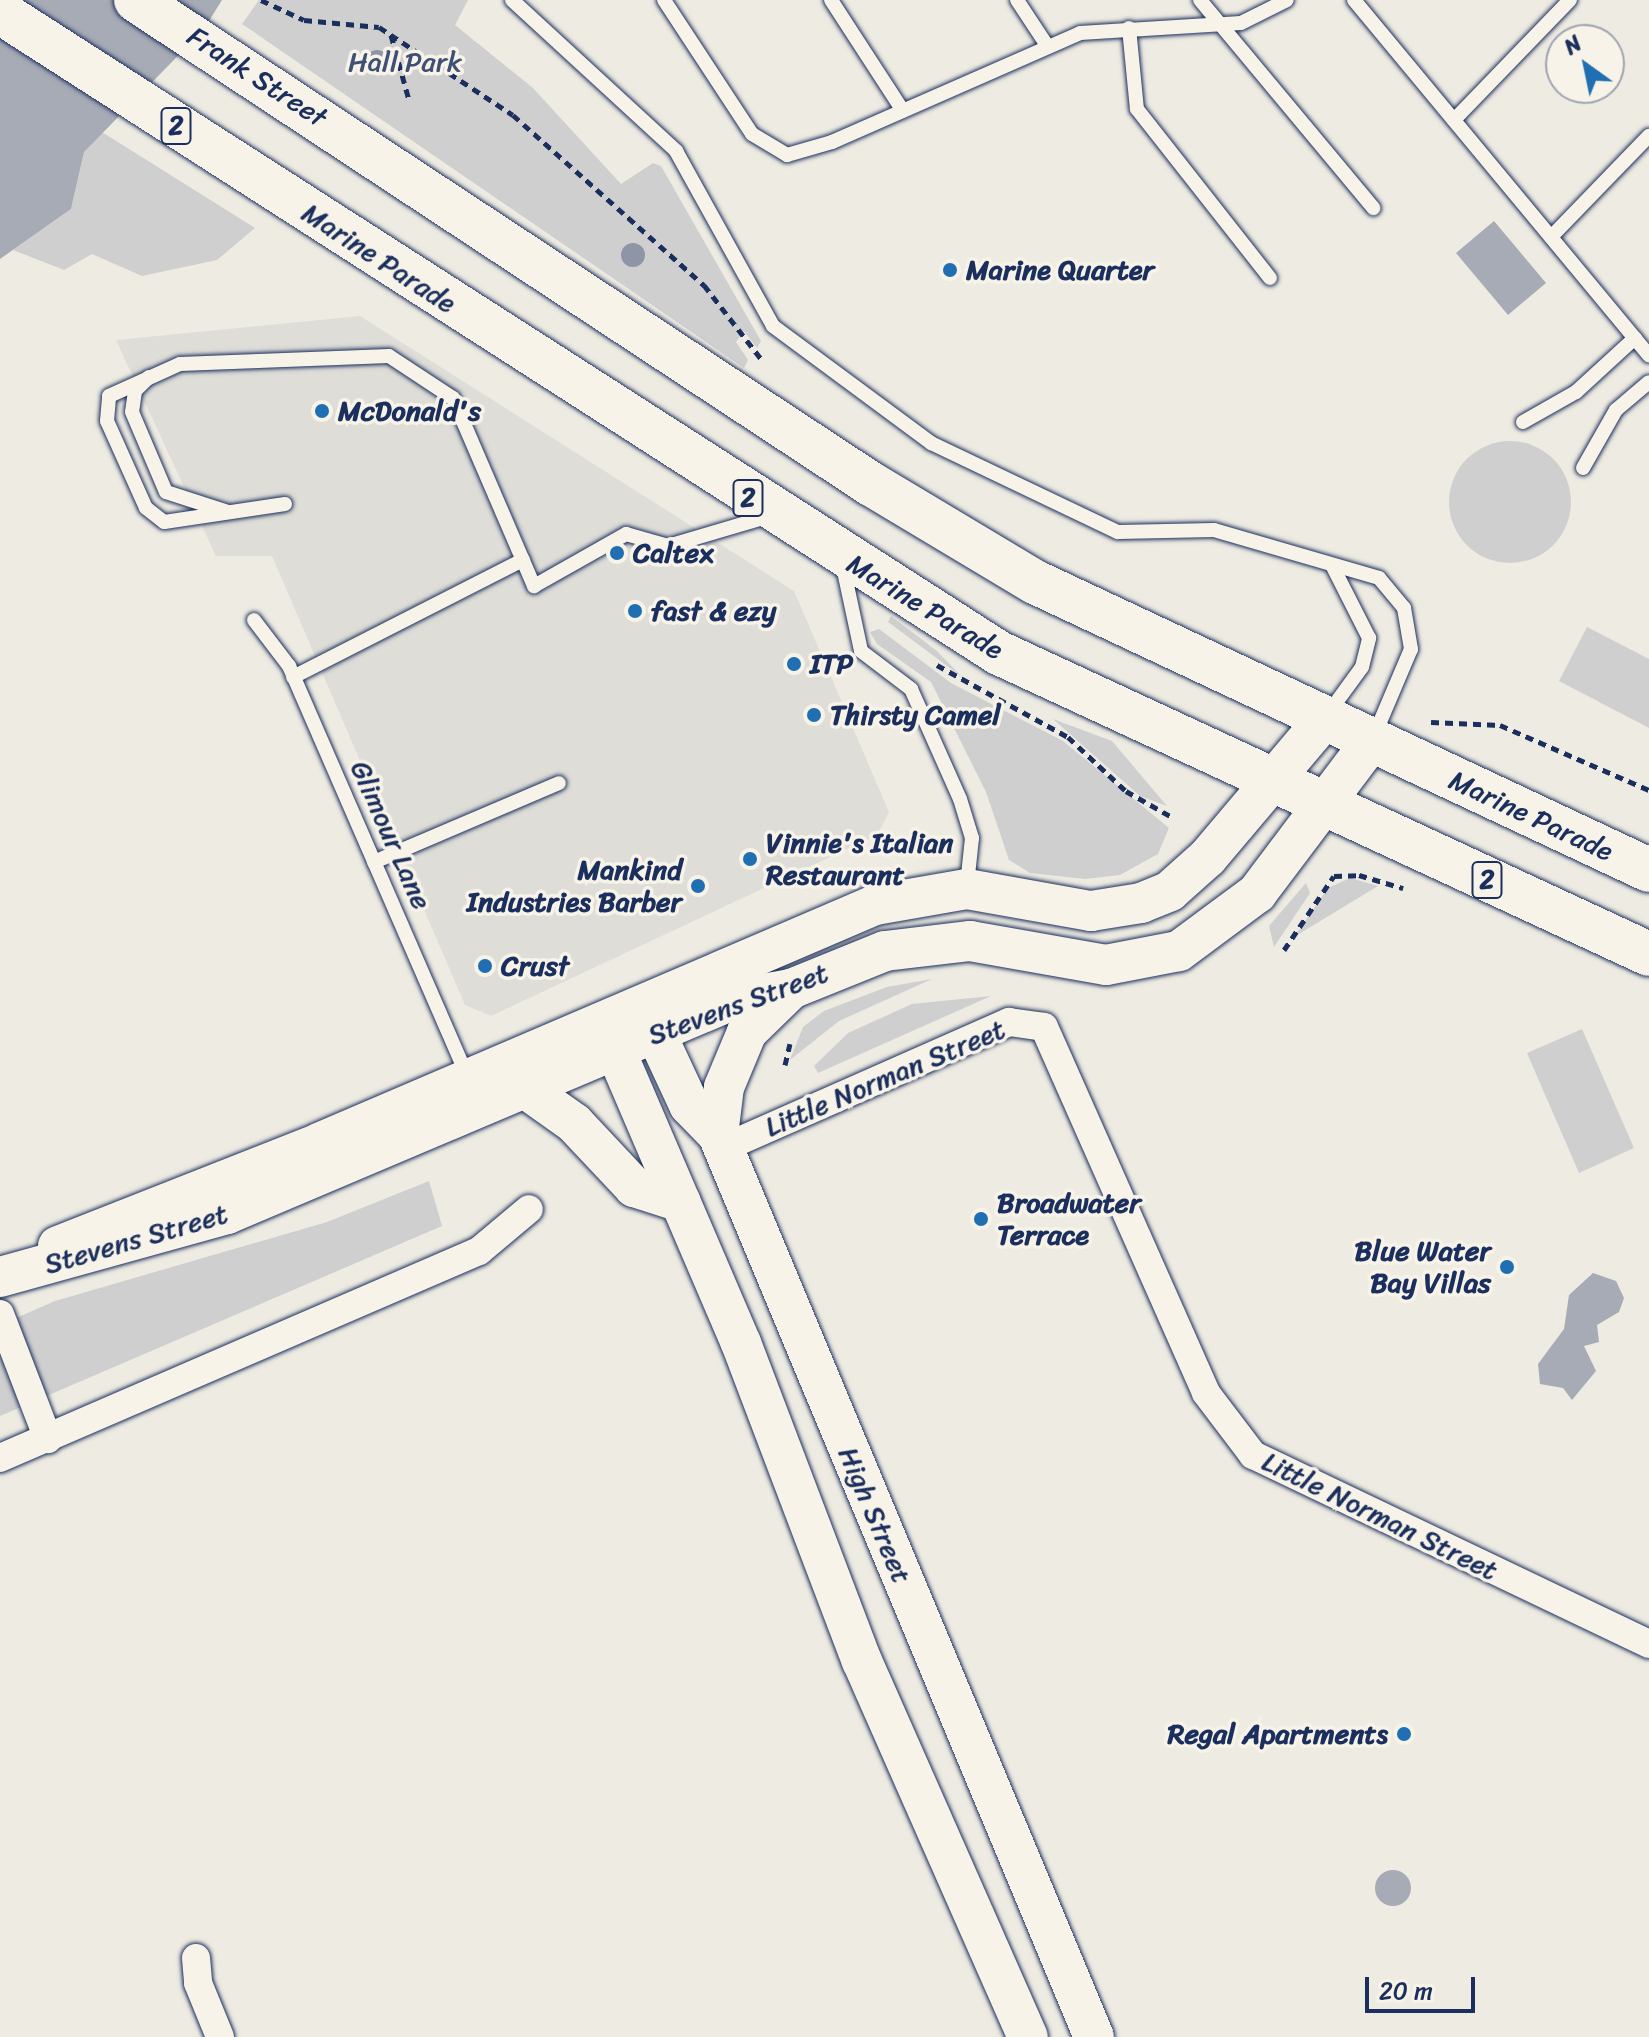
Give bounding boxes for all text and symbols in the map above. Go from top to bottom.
street label: Frank Street [181,20,333,134]
north arrow [1545,24,1625,104]
text: N [1556,25,1590,66]
park label: Hall Park [348,45,462,79]
road number: 2 [160,104,192,148]
street label: Marine Parade [296,196,462,320]
place label: Marine Quarter [966,253,1154,287]
marker: Marine Quarter [941,261,959,279]
place label: McDonald's [338,394,481,428]
marker: McDonald's [313,402,331,420]
road number: 2 [732,476,764,520]
place label: Caltex [633,536,713,570]
marker: Caltex [608,544,626,562]
street label: Marine Parade [841,547,1009,667]
place label: fast & ezy [651,594,776,628]
marker: fast & ezy [626,602,644,620]
place label: ITP [810,647,853,681]
marker: ITP [785,655,803,673]
place label: Thirsty Camel [830,698,1000,732]
marker: Thirsty Camel [805,706,823,724]
street label: Glimour Lane [343,755,439,915]
street label: Marine Parade [1444,763,1618,869]
place label: Vinnie's Italian Restaurant [766,826,953,892]
marker: Vinnie's Italian Restaurant [741,850,759,868]
place label: Mankind Industries Barber [467,853,682,919]
road number: 2 [1471,858,1503,902]
marker: Mankind Industries Barber [689,877,707,895]
place label: Crust [501,949,569,983]
street label: Stevens Street [644,956,832,1052]
marker: Crust [476,957,494,975]
street label: Little Norman Street [760,1012,1010,1144]
place label: Broadwater Terrace [997,1186,1141,1252]
street label: Stevens Street [41,1197,231,1281]
marker: Broadwater Terrace [972,1210,990,1228]
place label: Blue Water Bay Villas [1355,1234,1491,1300]
marker: Blue Water Bay Villas [1498,1258,1516,1276]
street label: High Street [831,1442,919,1588]
street label: Little Norman Street [1257,1444,1503,1588]
place label: Regal Apartments [1168,1717,1388,1751]
marker: Regal Apartments [1395,1725,1413,1743]
scale bar [1369,1961,1479,2011]
text: 20 m [1379,1970,1433,2012]

